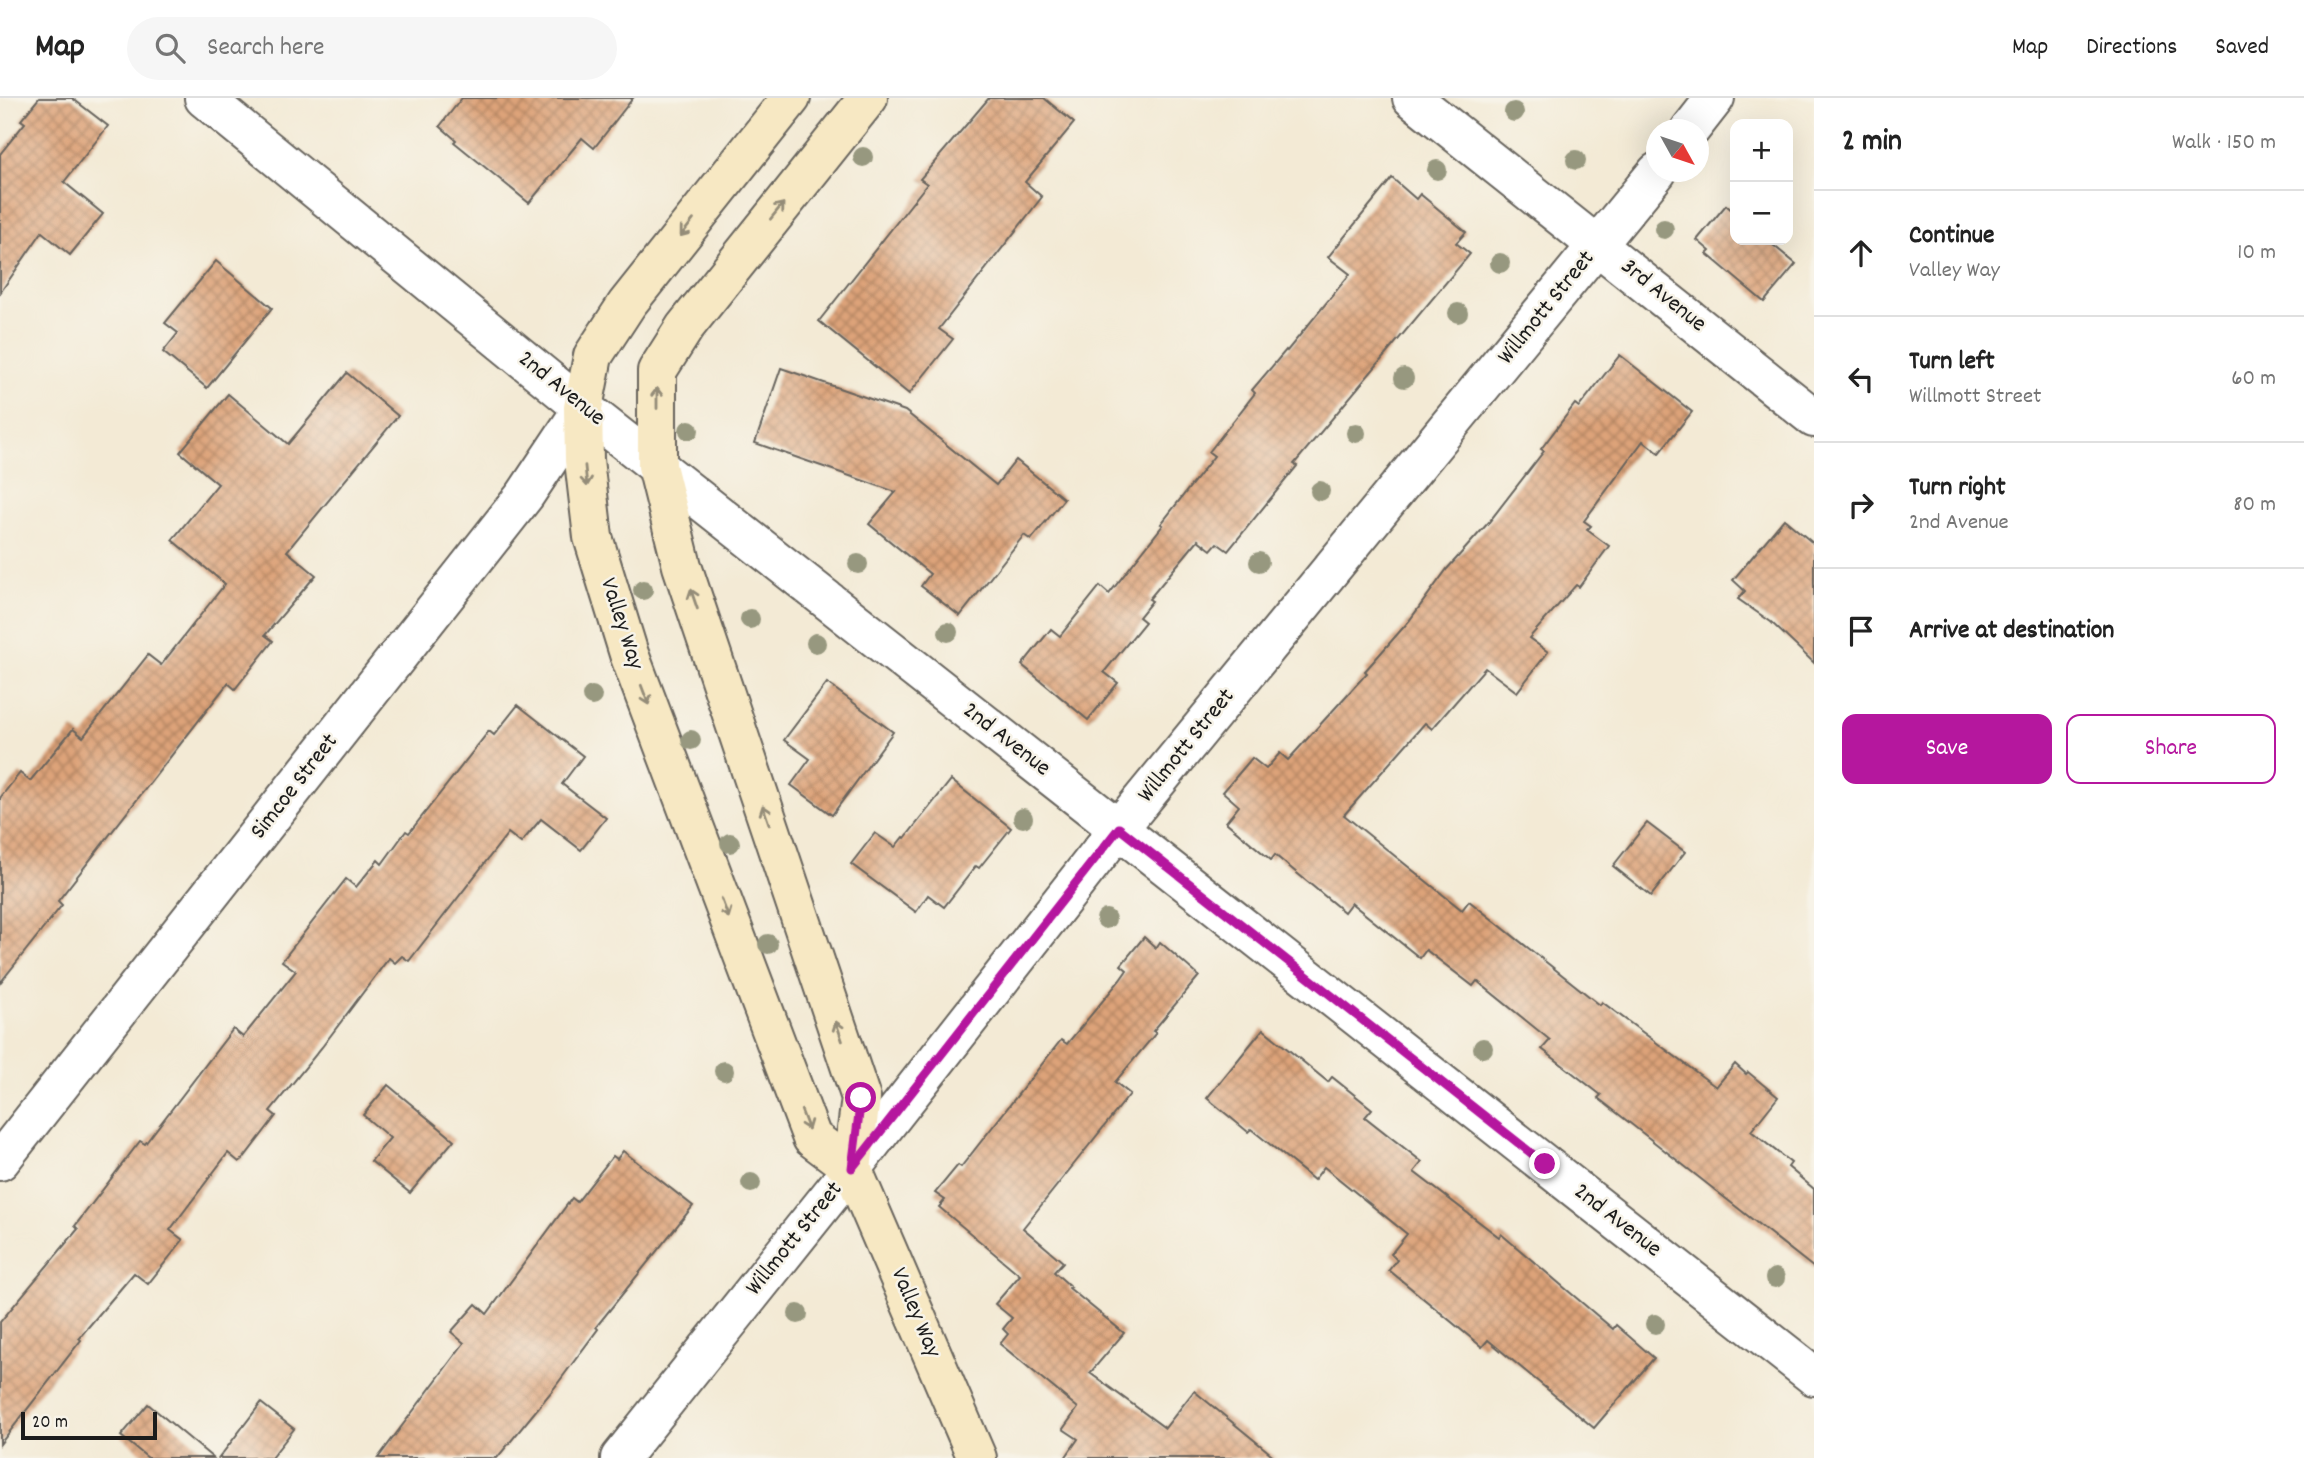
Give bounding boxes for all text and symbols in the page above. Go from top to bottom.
search box [127,17,617,80]
text: Map [35,25,85,72]
icon: search [151,29,189,67]
text: Search here [207,30,325,67]
text: Map [2012,31,2048,65]
text: Directions [2086,31,2177,65]
text: Saved [2215,31,2269,65]
north arrow [1646,119,1709,182]
map controls [1730,119,1793,245]
button: + [1730,119,1793,182]
text: 2 min [1842,122,1902,165]
text: Walk · 150 m [2172,127,2276,160]
button: − [1730,182,1793,245]
one-way arrow [770,202,785,220]
text: Continue [1909,218,1994,255]
one-way arrow [680,219,695,237]
icon: ahead [1842,234,1880,272]
text: 10 m [2237,237,2276,270]
street label: Willmott Street [1490,243,1604,372]
street label: 3rd Avenue [1613,251,1713,341]
text: Valley Way [1909,255,2000,288]
street label: 2nd Avenue [510,343,612,435]
text: Turn left [1909,344,1995,381]
icon: left [1842,360,1880,398]
text: 60 m [2231,363,2276,396]
text: Willmott Street [1909,381,2042,414]
one-way arrow [650,387,664,410]
one-way arrow [580,464,593,487]
text: Turn right [1909,470,2006,507]
icon: right [1842,486,1880,524]
text: 80 m [2233,489,2276,522]
text: 2nd Avenue [1909,507,2009,540]
street label: Valley Way [590,574,652,676]
one-way arrow [687,589,699,611]
icon: arrive [1842,612,1880,650]
text: Arrive at destination [1909,613,2114,650]
street label: Willmott Street [1130,681,1244,810]
one-way arrow [639,683,652,705]
street label: 2nd Avenue [955,695,1057,785]
button: Save [1842,714,2052,784]
button: Share [2066,714,2276,784]
street label: Simcoe Street [243,727,347,847]
one-way arrow [759,805,771,827]
one-way arrow [719,896,732,918]
one-way arrow [831,1020,844,1042]
route start [845,1082,876,1113]
one-way arrow [800,1109,812,1131]
route end [1529,1148,1560,1179]
street label: Willmott Street [738,1174,852,1303]
street label: 2nd Avenue [1566,1176,1668,1266]
street label: Valley Way [881,1263,950,1364]
scale bar [21,1409,158,1441]
text: 20 m [32,1410,68,1437]

